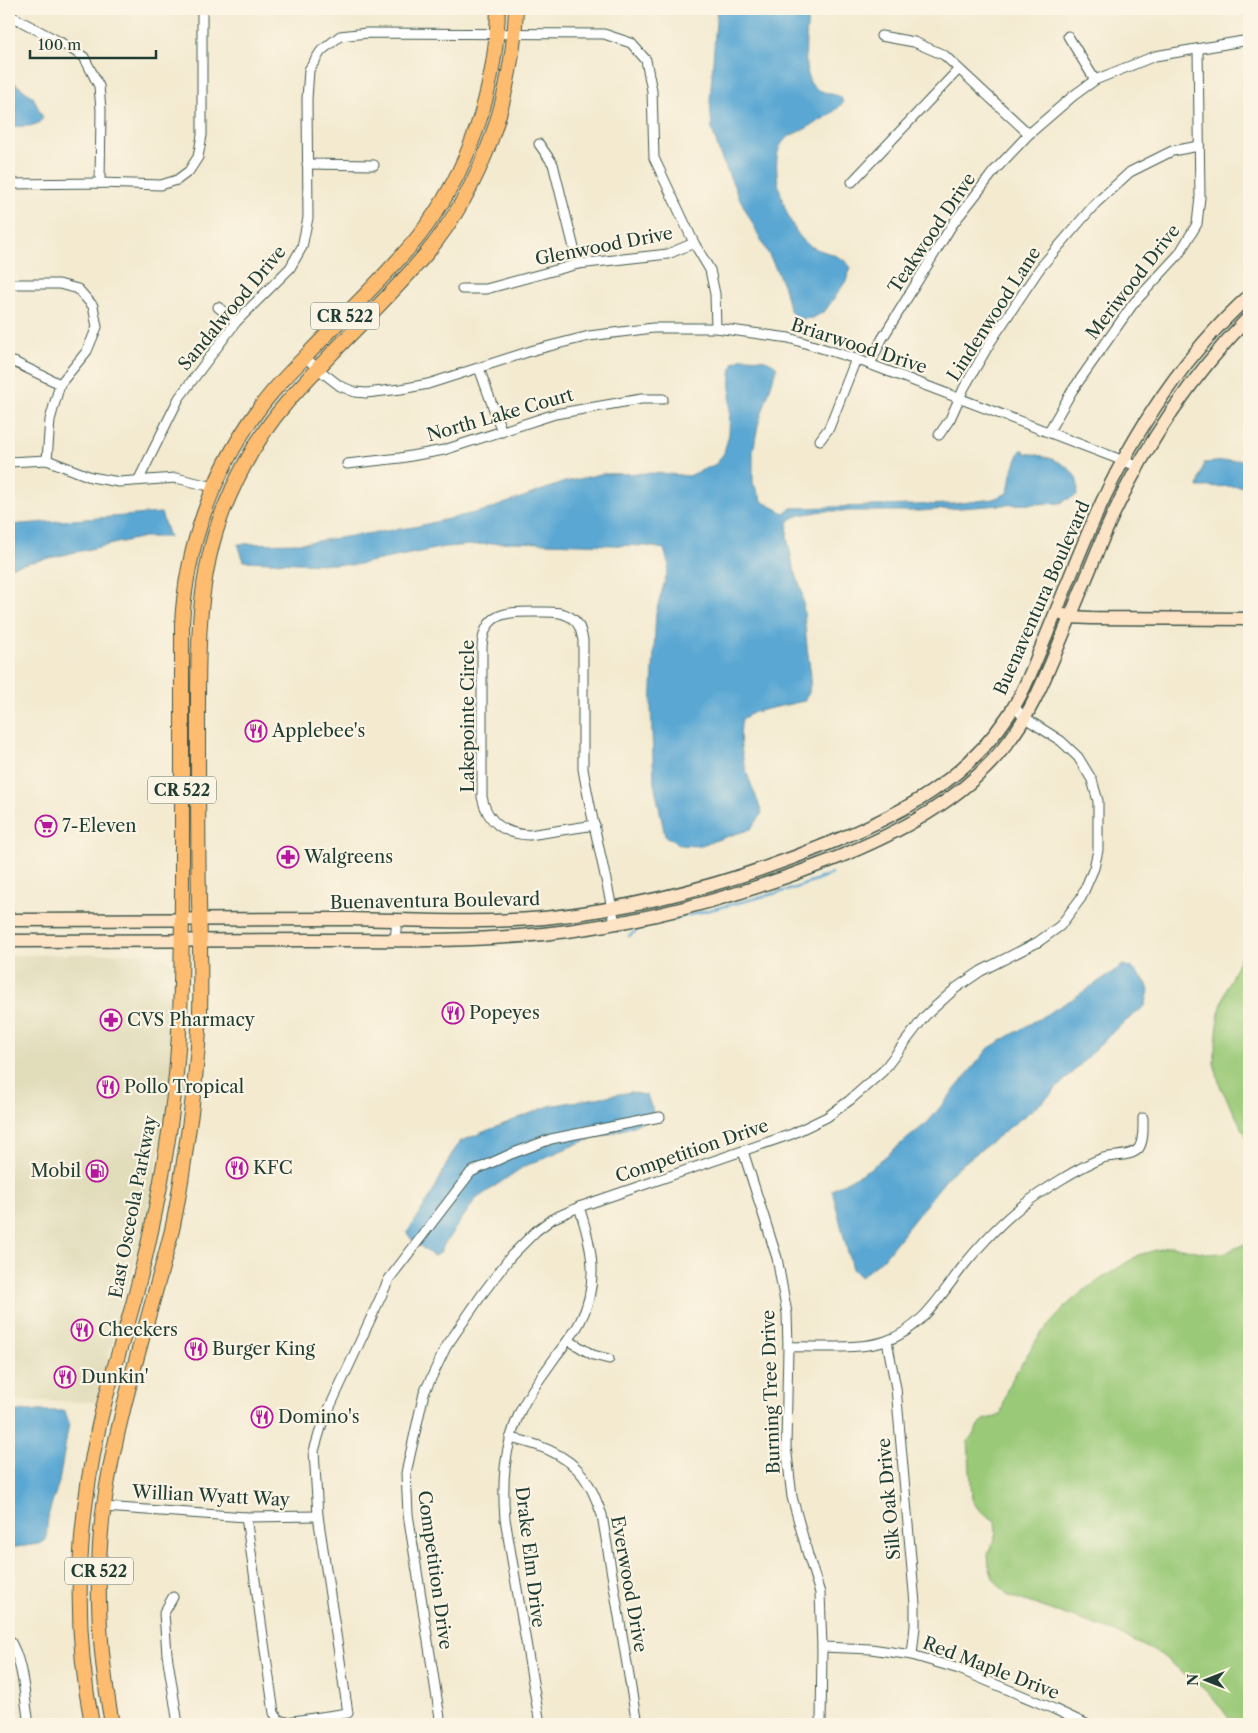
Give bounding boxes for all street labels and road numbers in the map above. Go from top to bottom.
street label: Teakwood Drive [884,169,980,297]
street label: Meriwood Drive [1081,220,1185,344]
street label: Glenwood Drive [533,222,675,270]
street label: Sandalwood Drive [173,241,291,375]
street label: Lindenwood Lane [942,243,1046,385]
road number: CR 522 [311,302,379,330]
street label: Briarwood Drive [788,314,930,378]
street label: North Lake Court [424,383,576,446]
street label: Buenaventura Boulevard [989,497,1095,699]
street label: Lakepointe Circle [457,640,479,792]
road number: CR 522 [148,776,216,804]
street label: Buenaventura Boulevard [330,888,540,914]
street label: East Osceola Parkway [104,1113,162,1300]
street label: Competition Drive [613,1114,771,1188]
street label: Burning Tree Drive [757,1309,785,1475]
street label: Silk Oak Drive [873,1437,905,1561]
street label: Willian Wyatt Way [131,1481,291,1511]
street label: Drake Elm Drive [510,1485,550,1629]
street label: Competition Drive [413,1489,457,1651]
street label: Everwood Drive [606,1514,652,1654]
road number: CR 522 [65,1558,133,1584]
street label: Red Maple Drive [920,1632,1062,1704]

